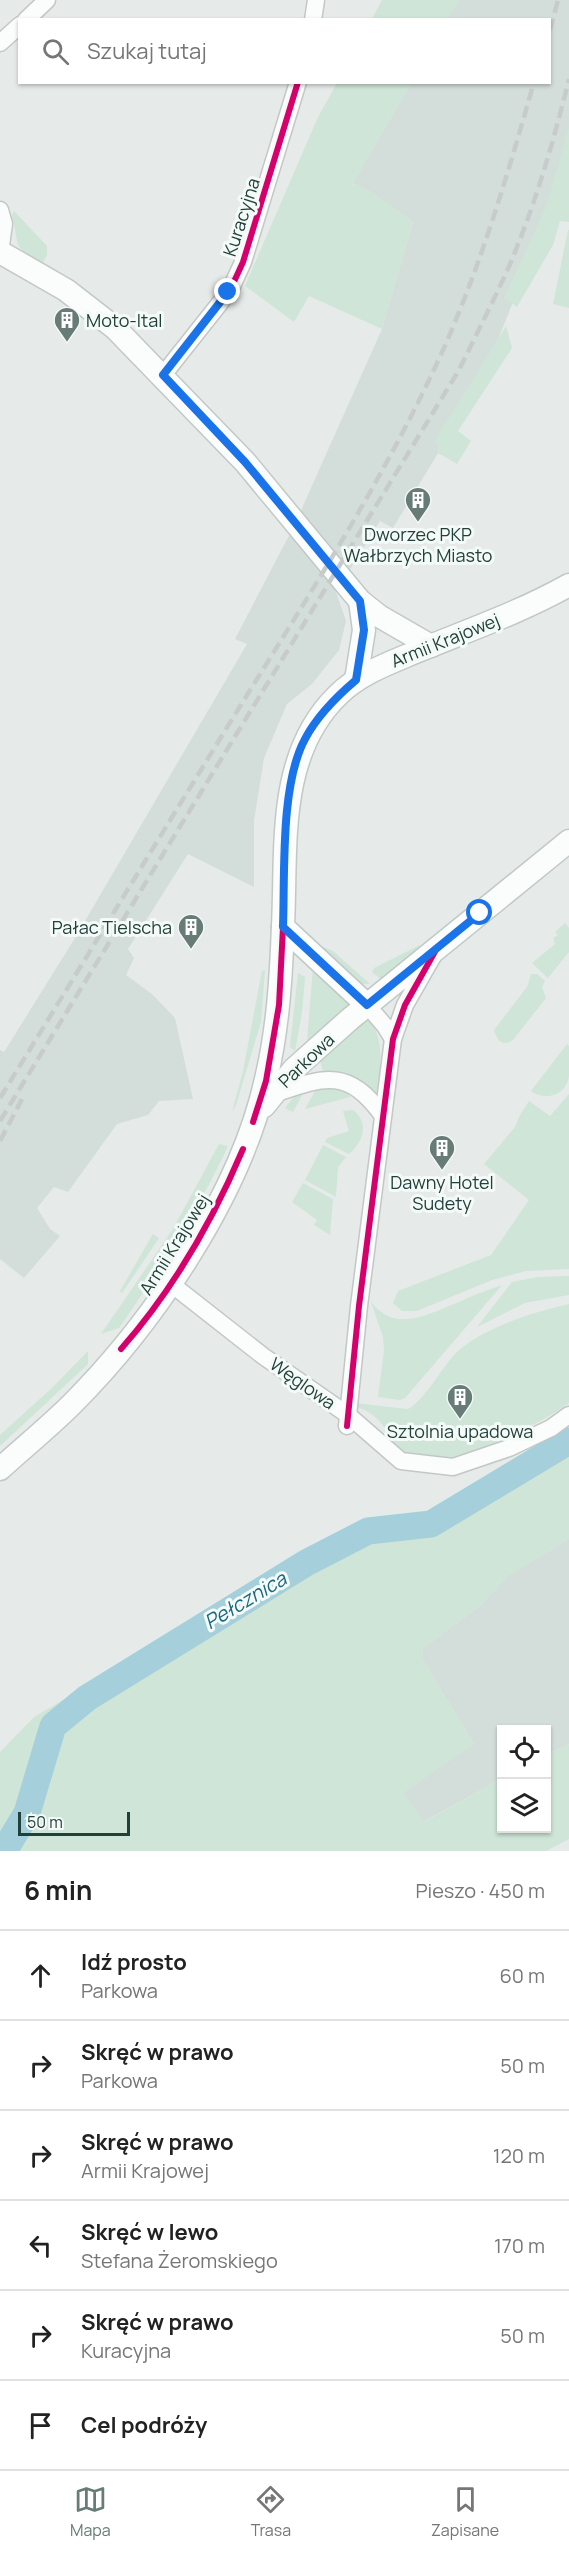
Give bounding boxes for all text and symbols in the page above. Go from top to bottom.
search box [18,18,551,84]
icon: search [39,35,72,68]
text: Szukaj tutaj [87,36,207,66]
street label: Kuracyjna [217,175,265,259]
route end [214,278,240,304]
building icon: Moto-Ital [52,305,82,343]
place label: Moto-Ital [86,308,162,332]
building icon: Dworzec PKP Wałbrzych Miasto [403,485,433,523]
place label: Dworzec PKP Wałbrzych Miasto [344,522,492,567]
street label: Armii Krajowej [387,607,503,673]
route start [466,899,492,925]
building icon: Pałac Tielscha [176,912,206,950]
place label: Pałac Tielscha [52,915,172,939]
street label: Parkowa [273,1027,339,1093]
building icon: Dawny Hotel Sudety [427,1133,457,1171]
place label: Dawny Hotel Sudety [390,1170,494,1215]
street label: Armii Krajowej [133,1189,215,1299]
street label: Węglowa [265,1352,341,1414]
building icon: Sztolnia upadowa [445,1382,475,1420]
place label: Sztolnia upadowa [387,1419,533,1443]
water label: Pełcznica [199,1565,292,1635]
map controls [497,1725,551,1833]
button: locate [497,1725,551,1779]
button: layers [497,1779,551,1833]
scale bar [18,1809,130,1836]
text: 50 m [27,1811,63,1833]
text: 6 min [24,1872,92,1908]
text: Pieszo · 450 m [415,1877,545,1904]
text: Idź prosto [81,1947,187,1977]
icon: ahead [24,1959,57,1992]
text: 60 m [499,1962,545,1989]
text: Parkowa [81,1977,158,2004]
text: Skręć w prawo [81,2037,234,2067]
icon: right [24,2049,57,2082]
text: 50 m [500,2052,545,2079]
text: Parkowa [81,2067,158,2094]
text: Skręć w prawo [81,2127,234,2157]
icon: right [24,2139,57,2172]
text: 120 m [493,2142,545,2169]
text: Armii Krajowej [81,2157,209,2184]
text: Skręć w lewo [81,2217,218,2247]
icon: left [24,2229,57,2262]
text: 170 m [494,2232,545,2259]
text: Stefana Żeromskiego [81,2247,278,2274]
text: Skręć w prawo [81,2307,234,2337]
icon: right [24,2319,57,2352]
text: 50 m [500,2322,545,2349]
text: Kuracyjna [81,2337,171,2364]
icon: arrive [24,2409,57,2442]
text: Cel podróży [81,2410,207,2440]
tab: Mapa [70,2483,111,2541]
tab: Trasa [251,2483,291,2541]
tab: Zapisane [431,2483,499,2541]

